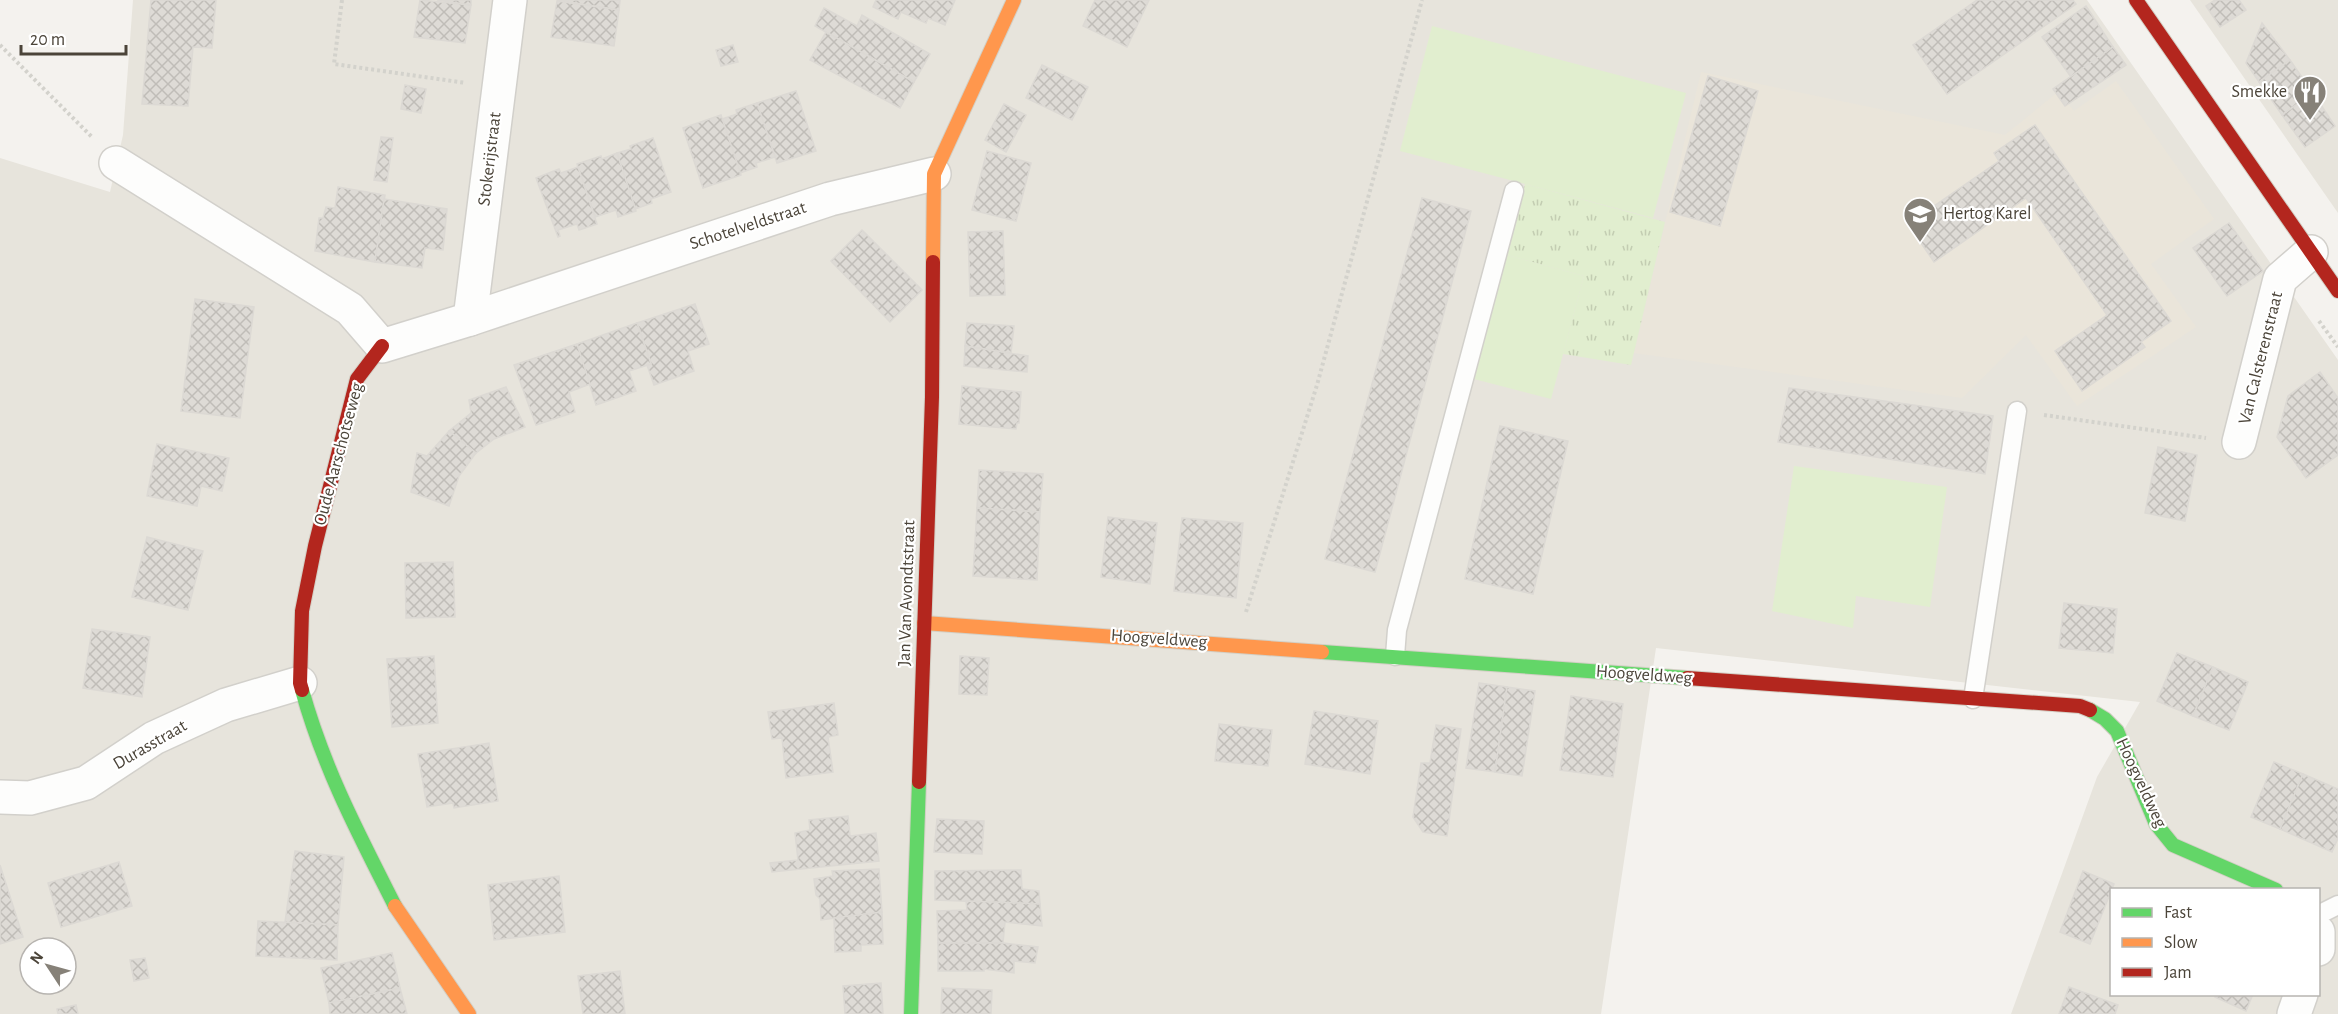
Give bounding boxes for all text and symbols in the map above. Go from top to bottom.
scale bar [21,18,126,56]
text: 20 m [30,31,65,49]
restaurant icon: Smekke [2292,74,2328,121]
place label: Smekke [2232,83,2287,101]
street label: Stokerijstraat [475,111,505,207]
school or university icon: Hertog Karel [1902,196,1938,243]
street label: Schotelveldstraat [688,199,809,253]
place label: Hertog Karel [1943,205,2031,223]
street label: Van Calsterenstraat [2236,290,2286,426]
street label: Oude Aarschotseweg [311,381,367,527]
street label: Jan Van Avondtstraat [895,519,919,666]
street label: Hoogveldweg [1110,627,1208,651]
street label: Hoogveldweg [1595,663,1693,687]
street label: Durasstraat [110,717,190,773]
street label: Hoogveldweg [2112,735,2170,831]
legend [2110,888,2320,996]
text: Fast [2164,904,2192,922]
text: Slow [2164,934,2197,952]
north arrow [18,936,78,996]
text: N [27,949,46,967]
text: Jam [2164,964,2192,982]

